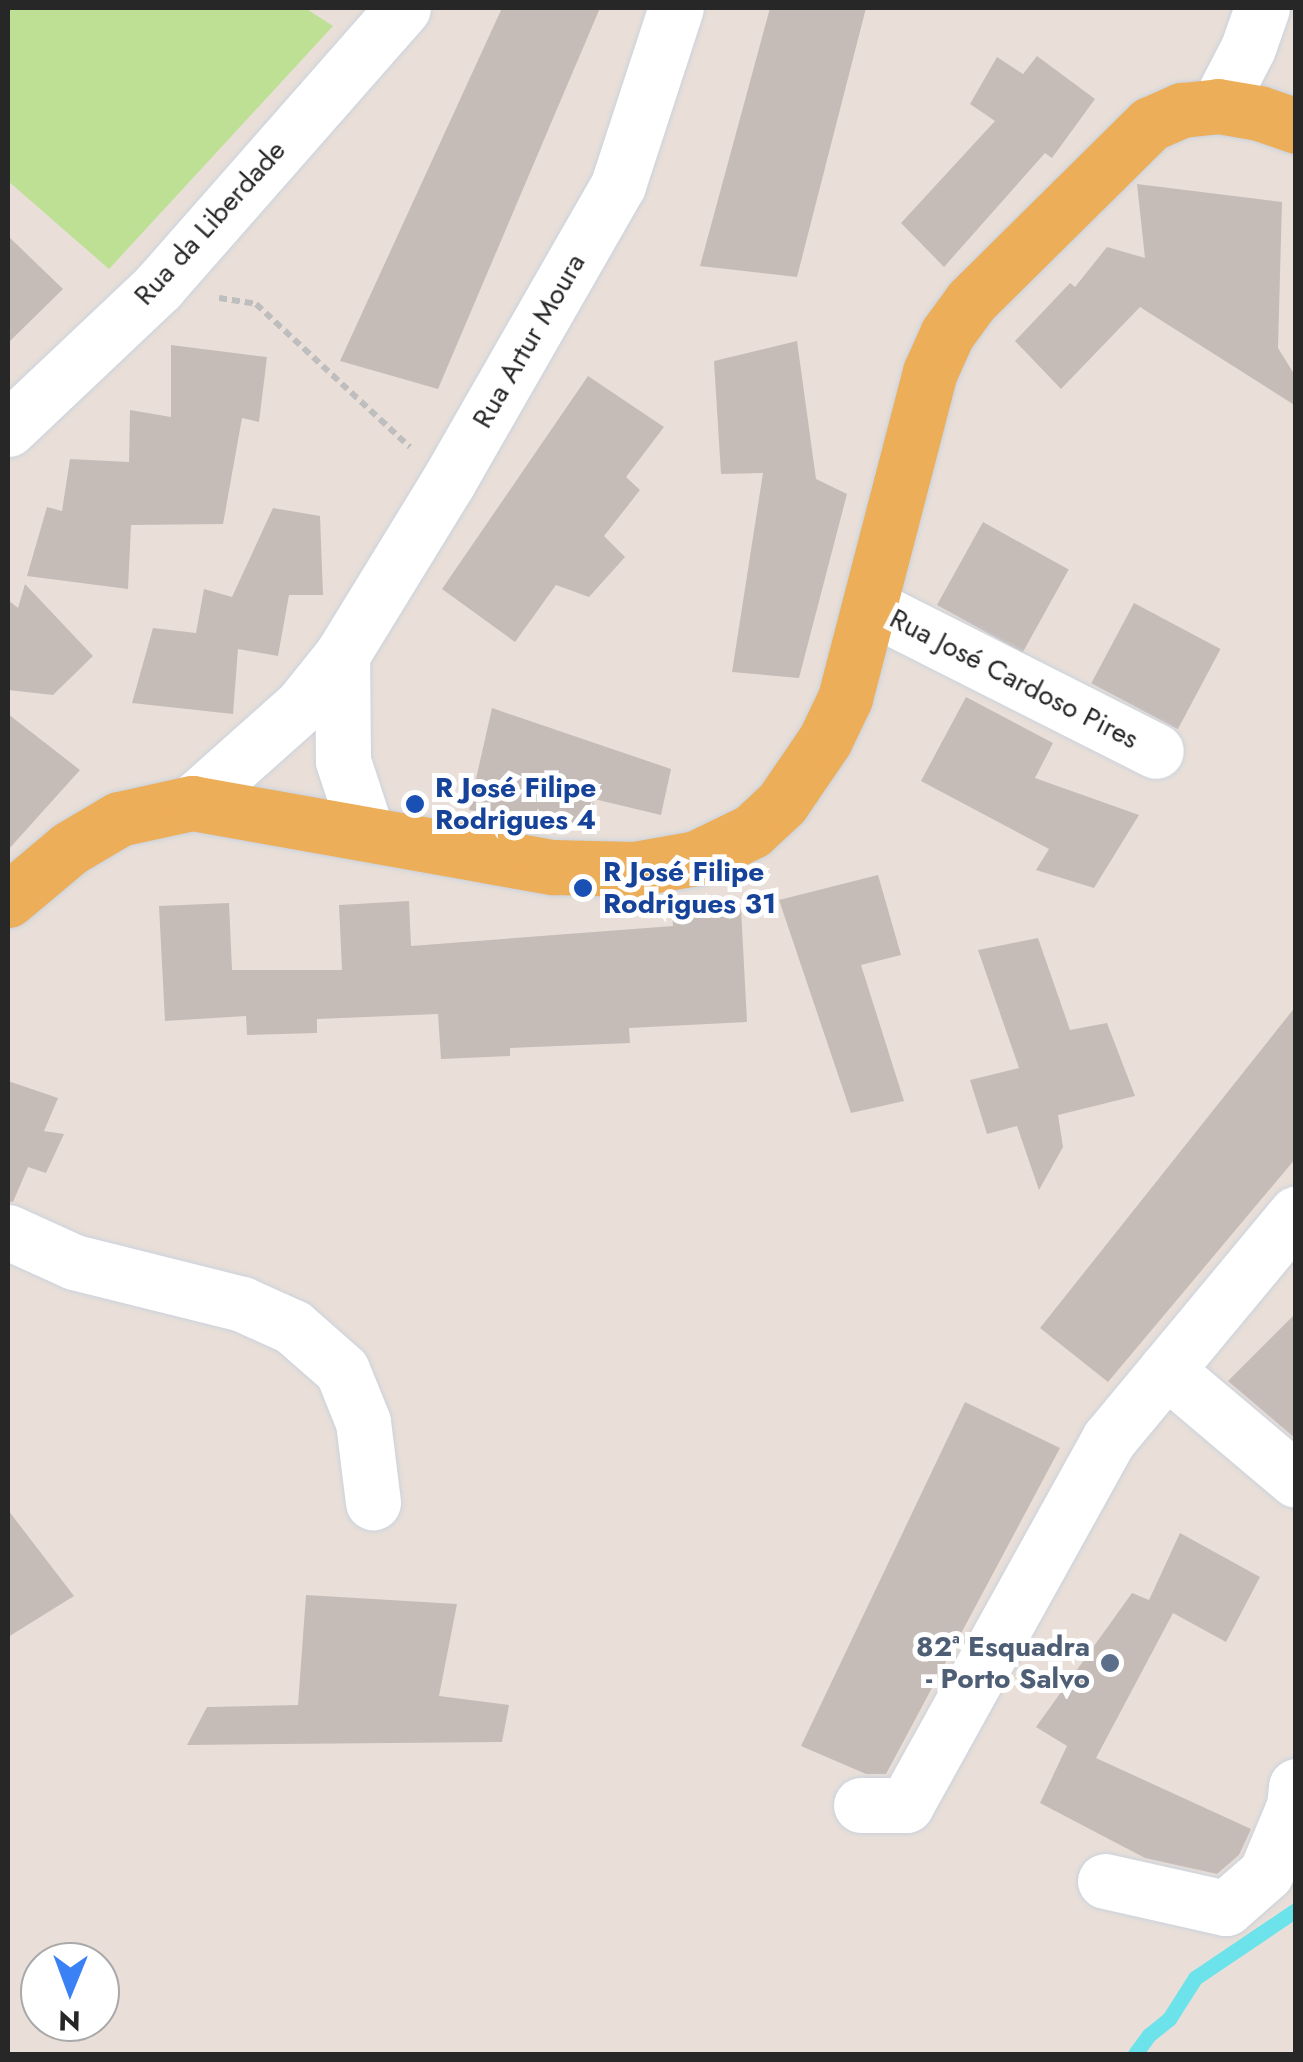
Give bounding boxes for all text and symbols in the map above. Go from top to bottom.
street label: Rua da Liberdade [127,134,293,312]
street label: Rua Artur Moura [466,248,592,434]
street label: Rua José Cardoso Pires [884,602,1144,756]
place label: R José Filipe Rodrigues 4 [435,771,596,837]
marker: R José Filipe Rodrigues 4 [404,793,426,815]
place label: R José Filipe Rodrigues 31 [603,855,776,921]
marker: R José Filipe Rodrigues 31 [572,877,594,899]
place label: 82ª Esquadra - Porto Salvo [916,1630,1090,1696]
marker: 82ª Esquadra - Porto Salvo [1099,1652,1121,1674]
north arrow [20,1942,120,2042]
text: N [58,2000,81,2041]

